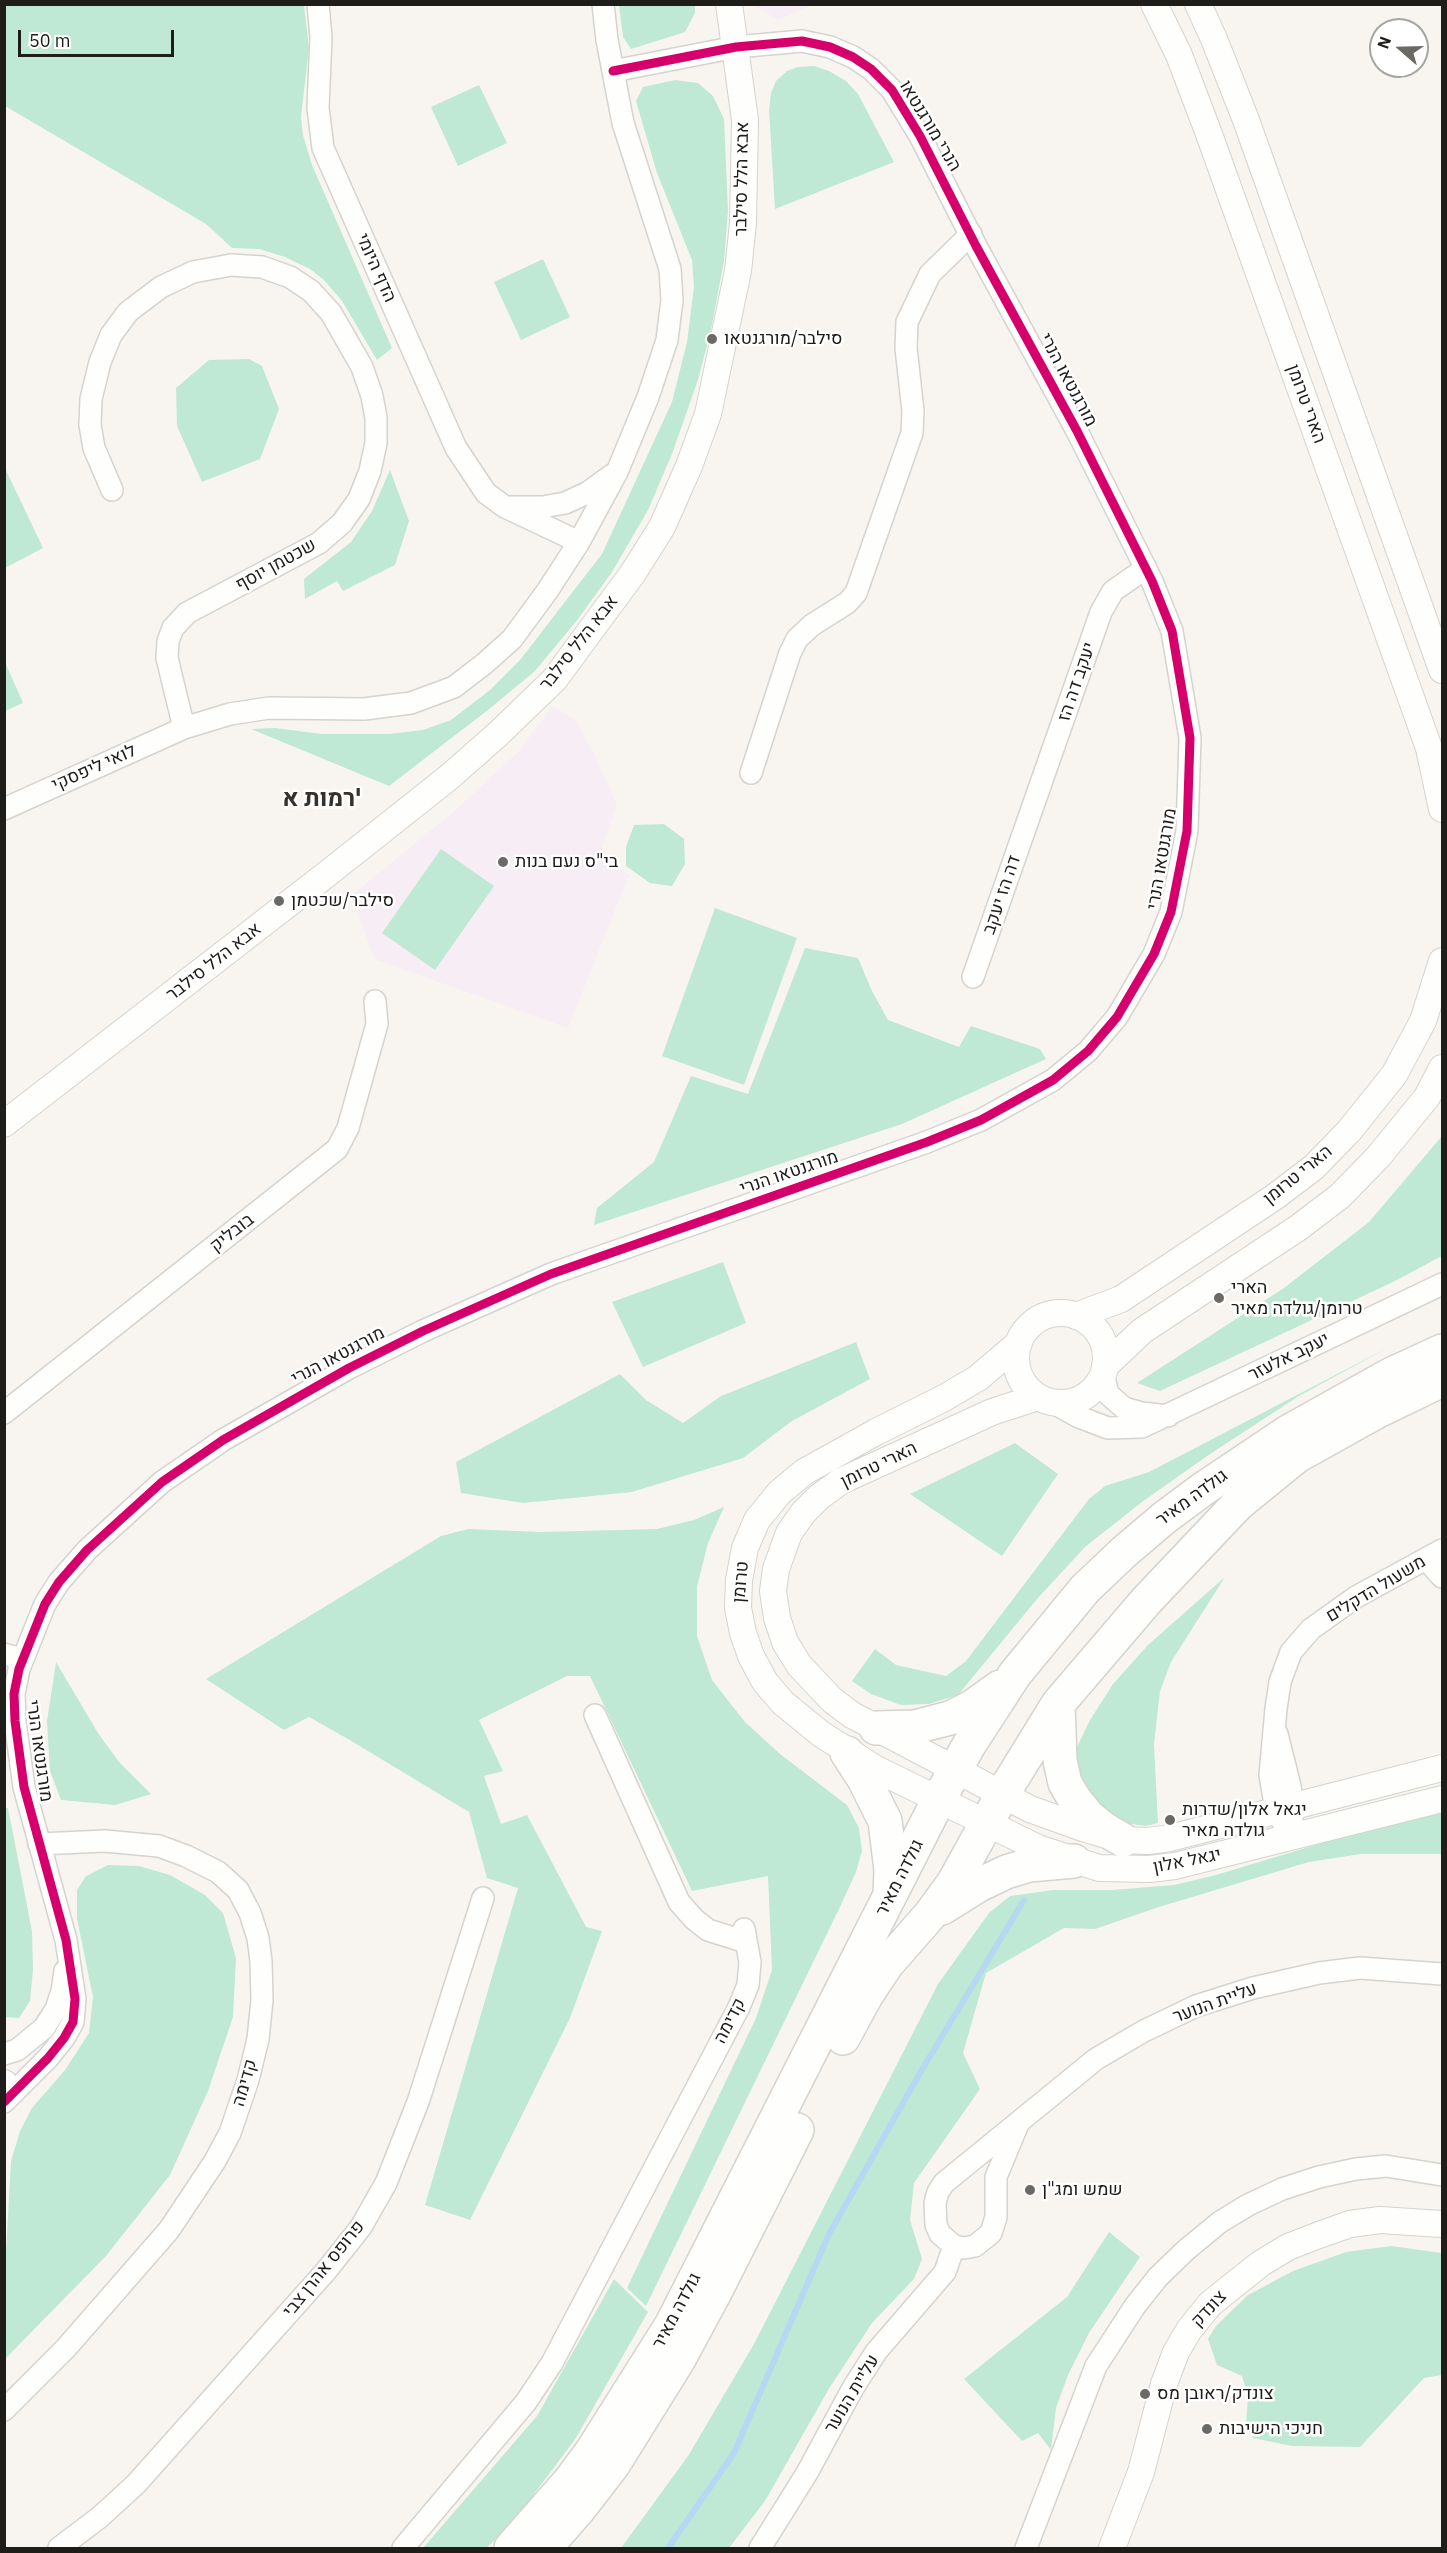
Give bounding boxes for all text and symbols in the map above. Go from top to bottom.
scale bar [21,18,177,56]
north arrow [1369,18,1429,78]
text: 50 m [29,29,71,52]
text: N [1373,34,1395,51]
street label: הנרי מורגנטאו [894,76,966,176]
street label: אבא הלל סילבר [730,122,754,236]
street label: הדף היומי [351,230,401,306]
place label: סילבר/מורגנטאו [724,328,842,350]
street label: מורגנטאו הנרי [1034,330,1102,430]
marker: סילבר/מורגנטאו [705,332,719,346]
street label: הארי טרומן [1282,362,1330,446]
street label: שכטמן יוסף [232,534,320,596]
street label: אבא הלל סילבר [535,591,623,695]
street label: יעקב דה הז [1053,640,1101,724]
street label: לואי ליפסקי [49,740,139,796]
district label: רמות א' [282,785,362,813]
street label: מורגנטאו הנרי [1142,807,1182,911]
place label: בי"ס נעם בנות [515,851,618,873]
street label: דה הז יעקב [978,853,1026,937]
marker: בי"ס נעם בנות [496,855,510,869]
place label: סילבר/שכטמן [291,890,394,912]
marker: סילבר/שכטמן [272,894,286,908]
street label: אבא הלל סילבר [162,918,266,1006]
street label: הארי טרומן [1259,1141,1337,1209]
street label: מורגנטאו הנרי [737,1146,841,1200]
street label: בובליק [206,1209,258,1257]
place label: הארי טרומן/גולדה מאיר [1231,1277,1363,1320]
marker: הארי טרומן/גולדה מאיר [1212,1291,1226,1305]
street label: מורגנטאו הנרי [288,1322,388,1390]
street label: יעקב אלעזר [1245,1328,1333,1386]
street label: הארי טרומן [837,1437,921,1493]
street label: גולדה מאיר [1152,1465,1232,1531]
street label: משעול הדקלים [1322,1551,1430,1627]
street label: טרומן [728,1560,754,1604]
street label: מורגנטאו הנרי [21,1699,57,1803]
place label: יגאל אלון/שדרות גולדה מאיר [1182,1799,1307,1842]
marker: יגאל אלון/שדרות גולדה מאיר [1163,1813,1177,1827]
street label: גולדה מאיר [872,1836,928,1920]
street label: יגאל אלון [1151,1844,1223,1878]
street label: עליית הנוער [1170,1978,1260,2028]
street label: קדימה [709,1995,751,2047]
street label: קדימה [228,2057,262,2109]
place label: שמש ומג"ן [1042,2179,1123,2201]
marker: שמש ומג"ן [1023,2183,1037,2197]
street label: פרופס אהרן צבי [279,2217,369,2321]
street label: גולדה מאיר [648,2269,706,2353]
street label: צונדק [1187,2286,1231,2332]
street label: עליית הנוער [820,2351,884,2437]
place label: צונדק/ראובן מס [1157,2383,1274,2405]
marker: צונדק/ראובן מס [1138,2387,1152,2401]
place label: חניכי הישיבות [1219,2418,1323,2440]
marker: חניכי הישיבות [1200,2422,1214,2436]

